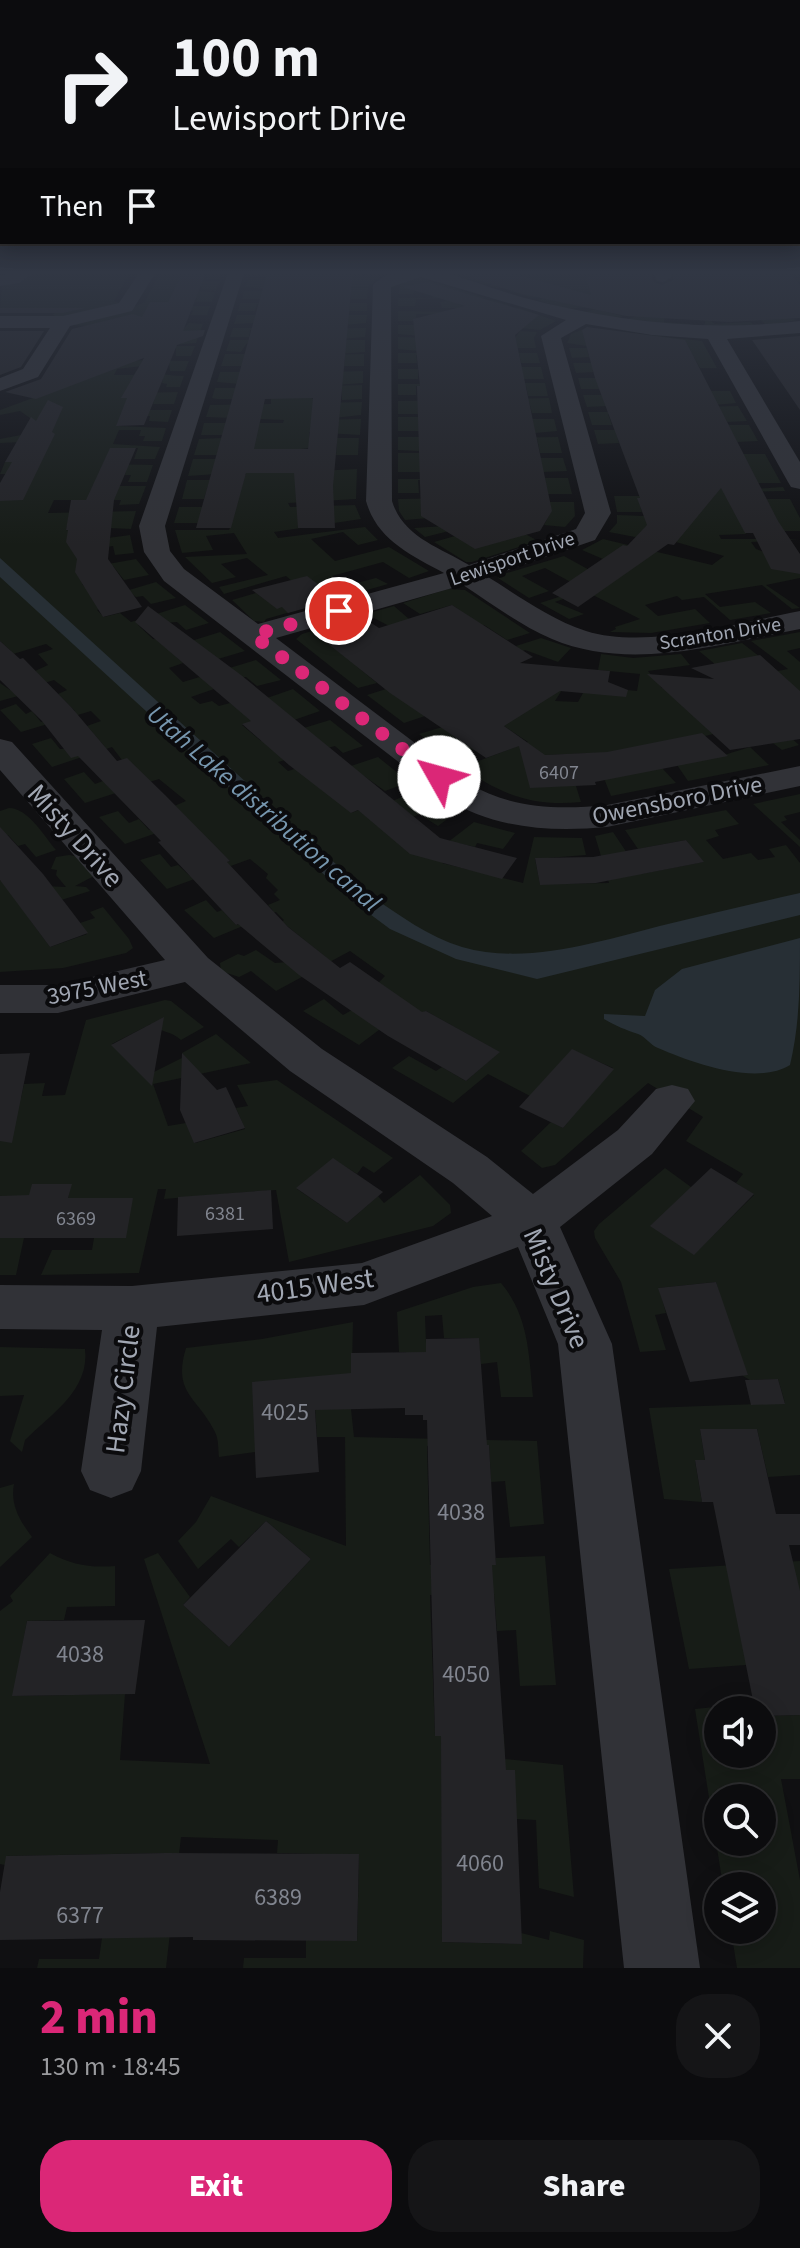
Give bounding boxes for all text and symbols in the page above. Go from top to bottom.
text: 100 m [172,19,320,98]
icon: right [40,32,144,136]
text: Lewisport Drive [172,93,406,144]
icon: arrive [120,184,164,228]
text: Then [40,185,104,228]
street label: Lewisport Drive [446,524,578,593]
pin [305,577,373,645]
icon: arrive [317,589,361,633]
street label: Scranton Drive [657,611,783,657]
water label: Utah Lake distribution canal [139,696,389,921]
position arrow [397,735,481,819]
house number: 6407 [539,759,579,787]
street label: Owensboro Drive [589,767,765,834]
street label: Misty Drive [18,775,133,896]
street label: 3975 West [44,961,150,1014]
house number: 6381 [205,1200,245,1228]
house number: 6369 [56,1205,96,1233]
street label: Misty Drive [513,1222,599,1355]
street label: 4015 West [254,1258,377,1314]
street label: Hazy Circle [95,1323,151,1456]
house number: 4025 [261,1395,309,1430]
house number: 4038 [437,1495,485,1530]
house number: 4038 [56,1637,104,1672]
house number: 4050 [442,1657,490,1692]
map controls [704,1696,776,1944]
button: sound [704,1696,776,1768]
button: search [704,1784,776,1856]
house number: 4060 [456,1846,504,1881]
button: layers [704,1872,776,1944]
house number: 6389 [254,1880,302,1915]
house number: 6377 [56,1898,104,1933]
text: 2 min [40,1984,158,2052]
button: close [676,1994,760,2078]
text: 130 m · 18:45 [40,2048,181,2085]
button: Exit [40,2140,392,2232]
button: Share [408,2140,760,2232]

